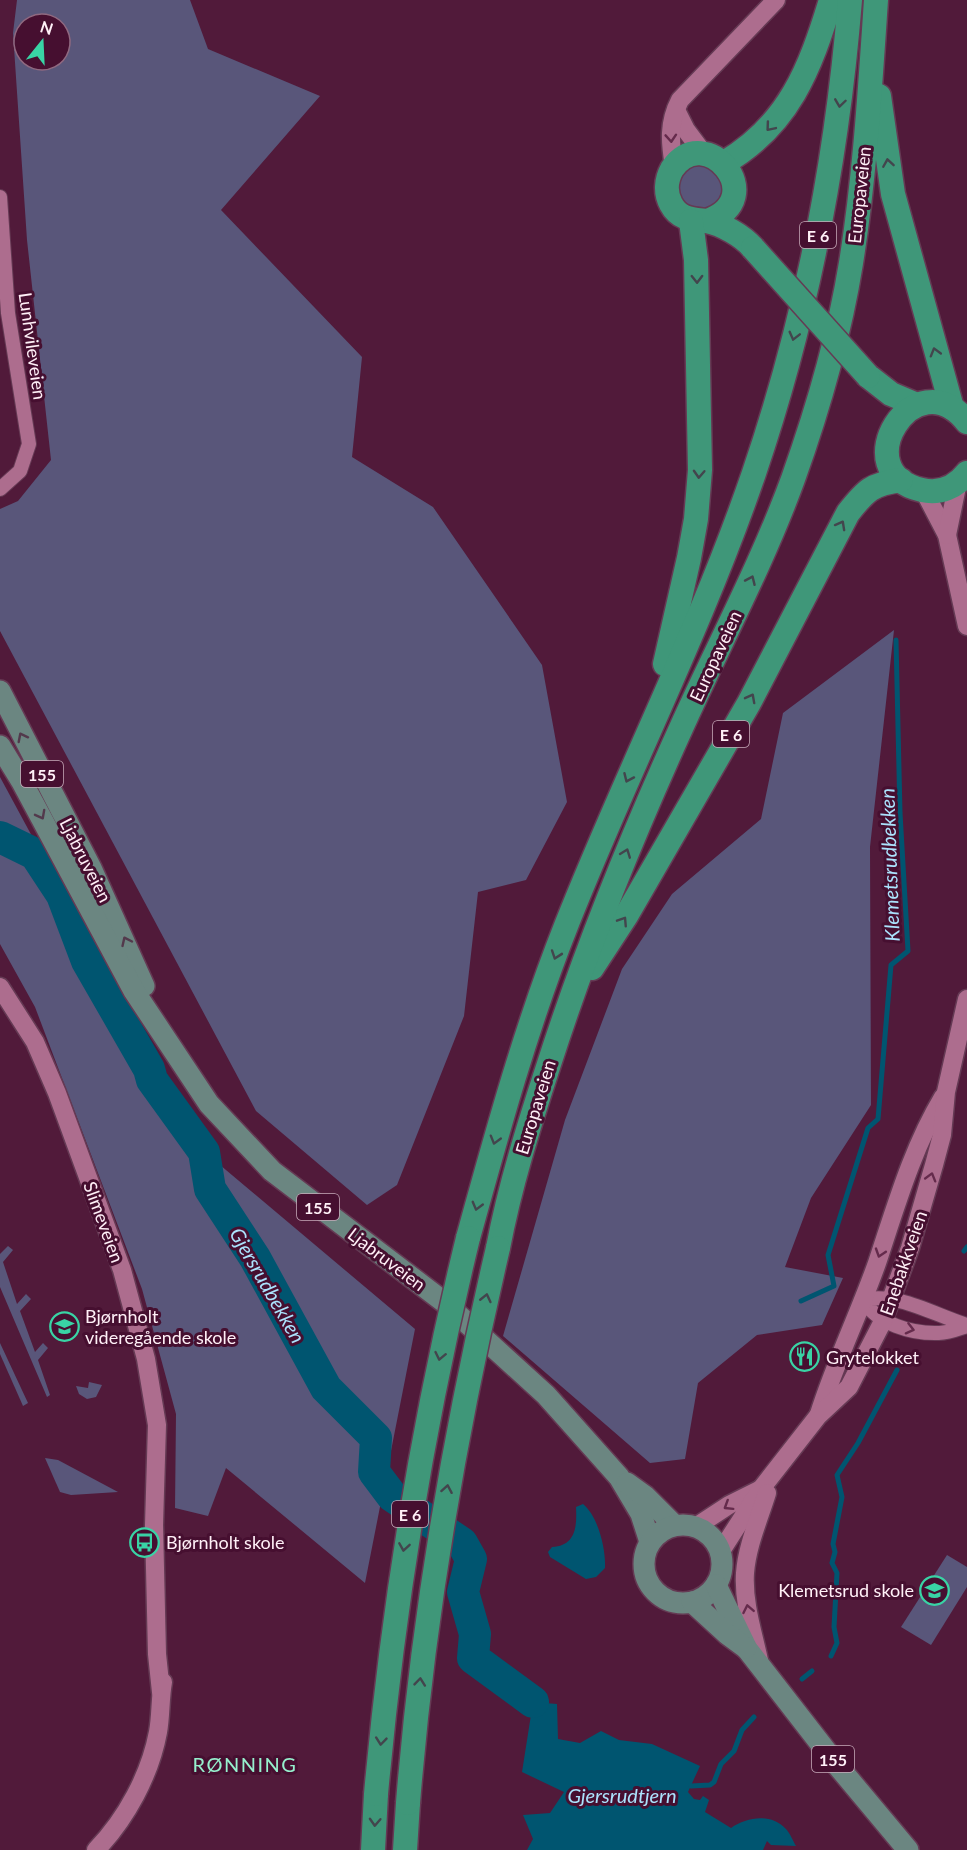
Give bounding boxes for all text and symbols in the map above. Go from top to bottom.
north arrow [12,12,72,72]
text: N [38,16,56,38]
one-way arrow [834,99,846,108]
one-way arrow [766,120,777,131]
one-way arrow [664,134,677,143]
street label: Europaveien [843,145,875,245]
one-way arrow [883,159,895,168]
road number: E 6 [800,222,836,248]
one-way arrow [690,274,703,283]
street label: Lunhvileveien [15,291,51,401]
one-way arrow [789,331,802,341]
one-way arrow [930,347,942,358]
one-way arrow [693,469,706,478]
one-way arrow [834,521,845,531]
one-way arrow [744,575,756,586]
street label: Europaveien [684,607,746,705]
one-way arrow [744,693,756,704]
road number: E 6 [713,721,749,747]
one-way arrow [18,732,29,743]
road number: 155 [21,761,63,787]
one-way arrow [623,771,635,782]
water label: Klemetsrudbekken [874,788,904,942]
one-way arrow [34,809,45,819]
street label: Ljabruveien [55,814,117,906]
one-way arrow [619,848,632,859]
one-way arrow [616,917,627,928]
one-way arrow [121,936,133,947]
one-way arrow [550,949,563,960]
street label: Europaveien [510,1057,560,1157]
one-way arrow [490,1134,502,1145]
one-way arrow [924,1172,936,1183]
street label: Slimeveien [79,1178,129,1266]
road number: 155 [297,1194,339,1220]
one-way arrow [472,1200,484,1210]
street label: Enebakkveien [875,1208,931,1318]
water label: Gjersrudbekken [225,1223,311,1347]
street label: Ljabruveien [344,1223,430,1295]
one-way arrow [875,1247,887,1258]
one-way arrow [479,1293,492,1303]
place label: Bjørnholt videregående skole [85,1305,236,1348]
school or university icon: Bjørnholt videregående skole [48,1310,80,1342]
one-way arrow [905,1322,915,1335]
restaurant icon: Grytelokket [789,1341,821,1373]
place label: Grytelokket [826,1346,919,1368]
one-way arrow [435,1351,448,1361]
one-way arrow [441,1484,453,1494]
one-way arrow [724,1499,735,1510]
road number: E 6 [392,1501,428,1527]
bus stop icon: Bjørnholt skole [129,1526,161,1558]
place label: Bjørnholt skole [166,1531,285,1553]
one-way arrow [399,1543,411,1552]
school or university icon: Klemetsrud skole [919,1574,951,1606]
place label: Klemetsrud skole [778,1579,914,1601]
one-way arrow [742,1605,755,1615]
one-way arrow [413,1677,426,1686]
one-way arrow [375,1736,388,1746]
road number: 155 [812,1746,854,1772]
district label: RØNNING [193,1752,297,1776]
water label: Gjersrudtjern [567,1783,677,1807]
one-way arrow [368,1818,381,1827]

